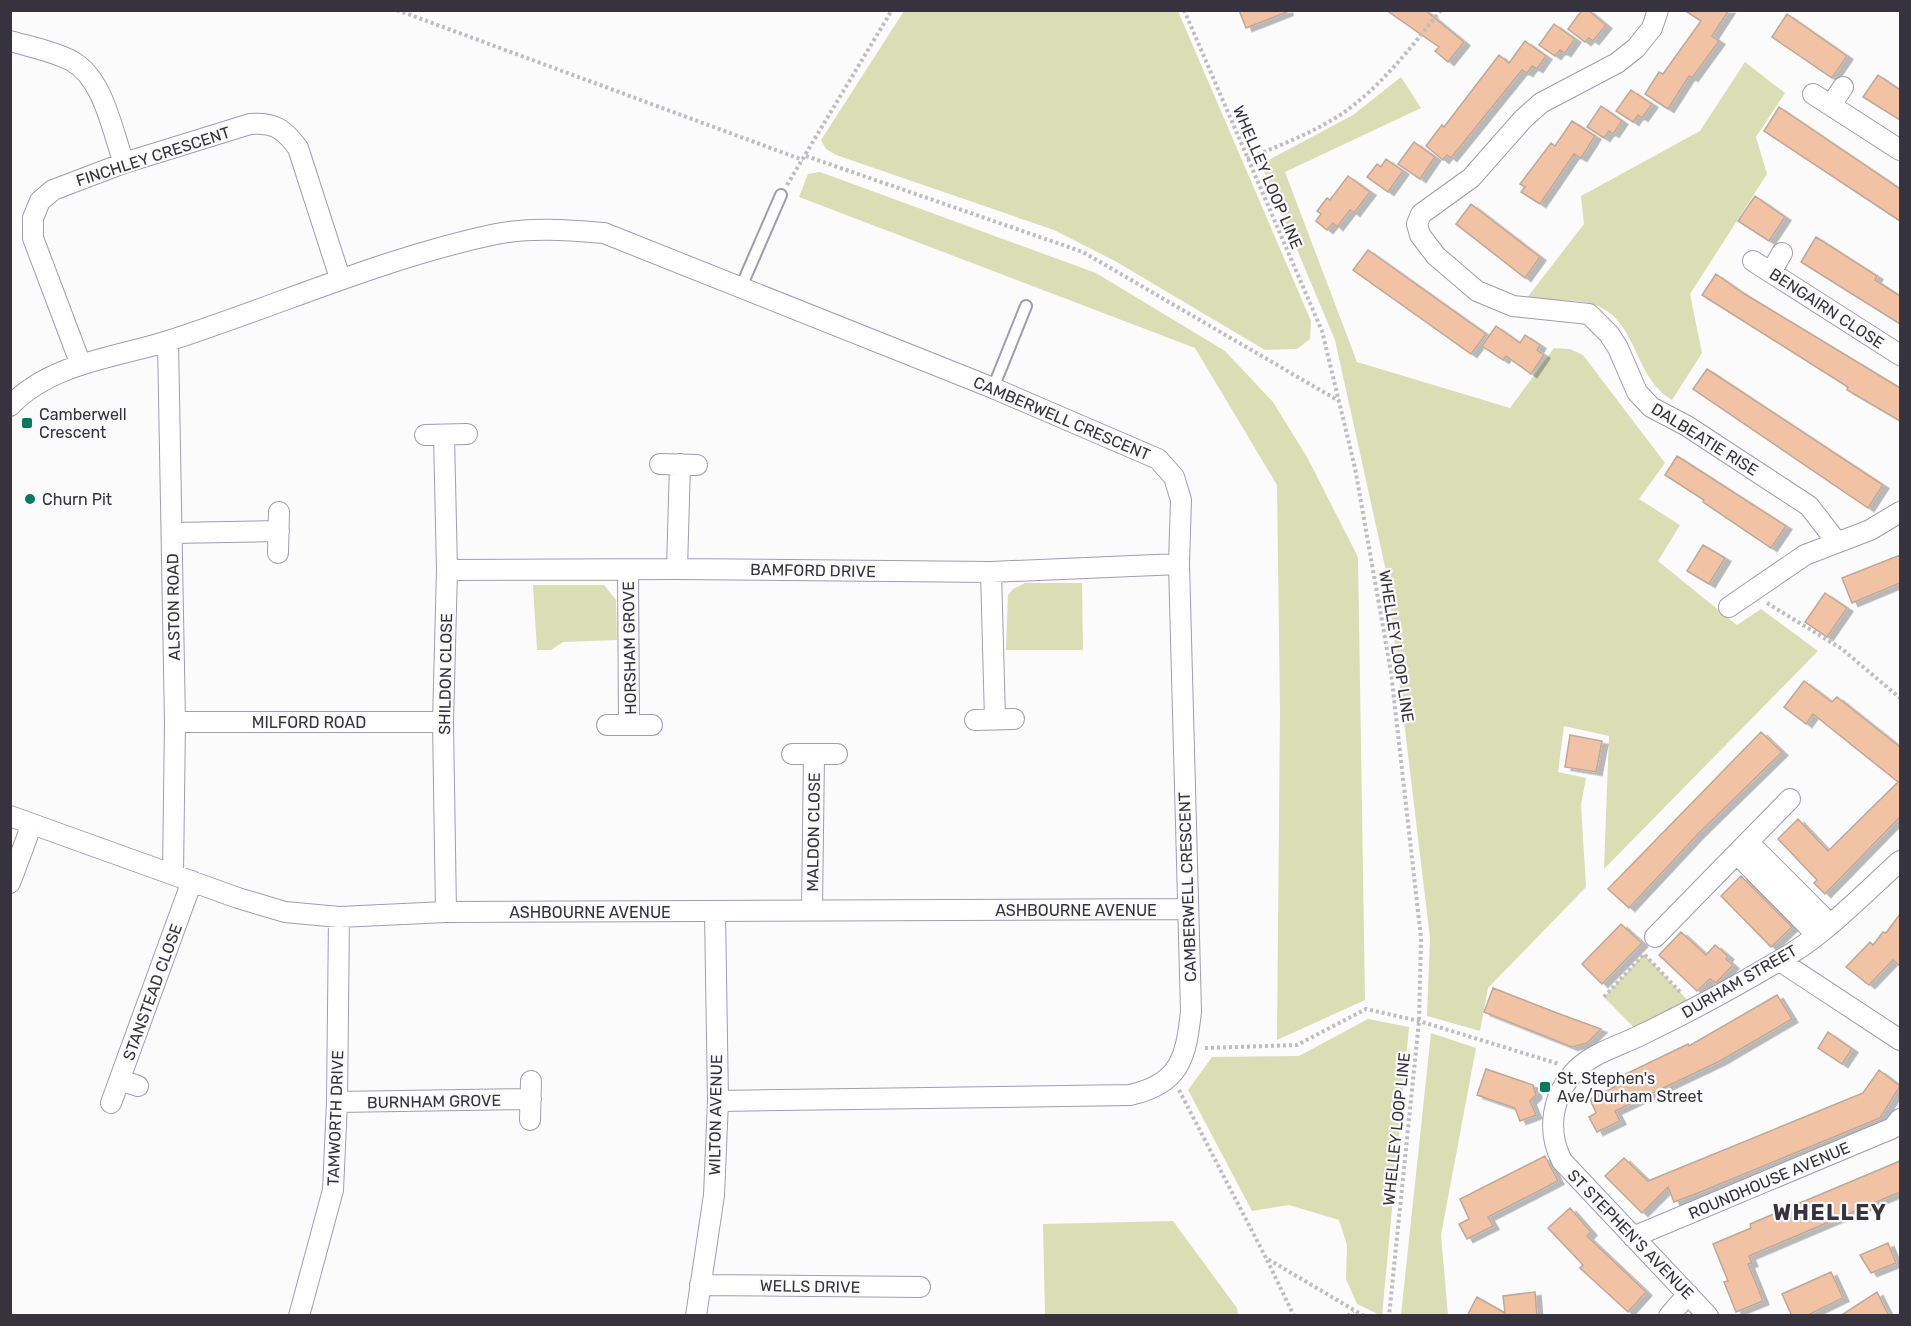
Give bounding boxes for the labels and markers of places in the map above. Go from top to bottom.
place label: Camberwell Crescent [39,405,127,442]
marker: Camberwell Crescent [20,416,34,430]
place label: Churn Pit [42,490,112,509]
marker: Churn Pit [23,492,37,506]
place label: St. Stephen's Ave/Durham Street [1557,1069,1703,1106]
marker: St. Stephen's Ave/Durham Street [1538,1080,1552,1094]

